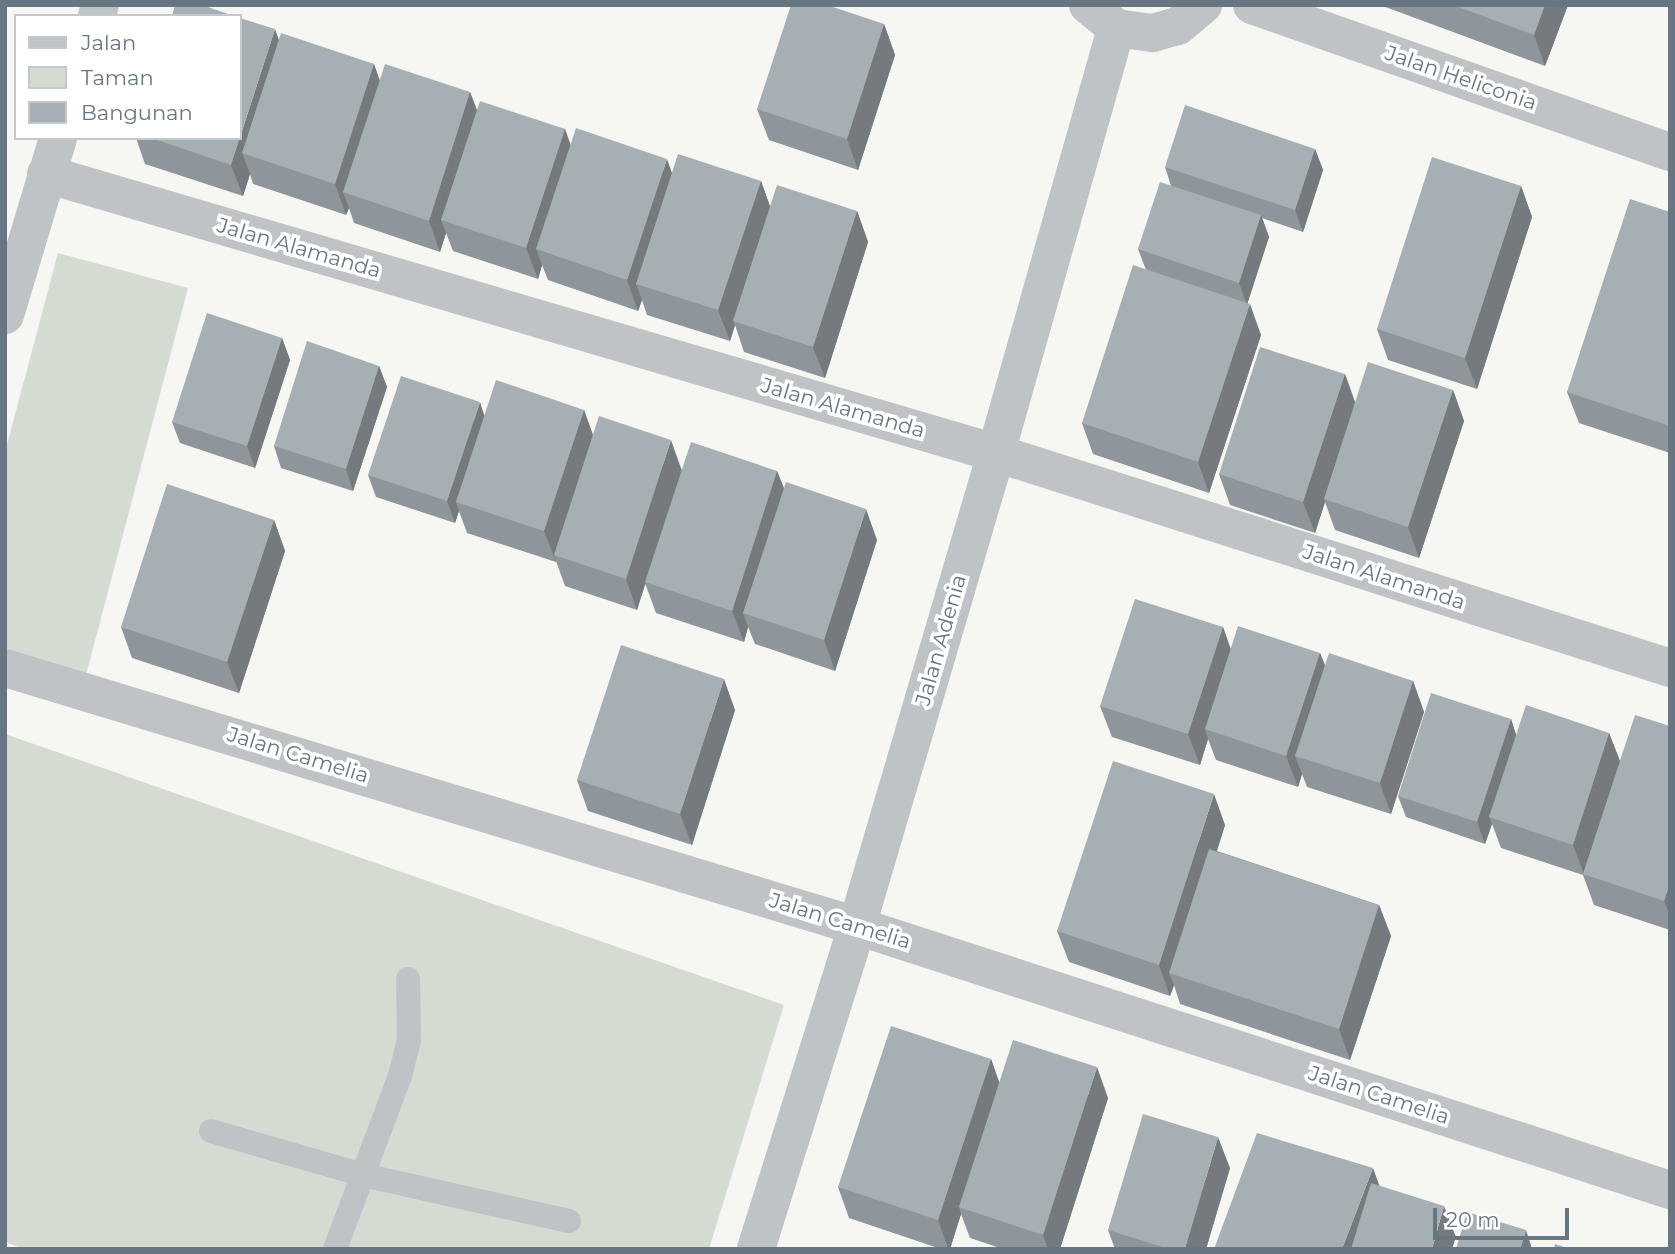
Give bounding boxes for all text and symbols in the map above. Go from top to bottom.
legend [14,14,242,140]
text: Jalan [81,30,136,55]
street label: Jalan Heliconia [1382,40,1540,116]
text: Taman [81,65,154,90]
text: Bangunan [81,100,193,125]
street label: Jalan Alamanda [214,213,384,283]
street label: Jalan Alamanda [758,373,928,443]
street label: Jalan Alamanda [1300,539,1468,615]
street label: Jalan Adenia [910,572,972,708]
street label: Jalan Camelia [224,722,372,788]
street label: Jalan Camelia [766,888,914,954]
street label: Jalan Camelia [1305,1060,1453,1130]
scale bar [1437,1194,1574,1238]
text: 20 m [1446,1207,1500,1232]

